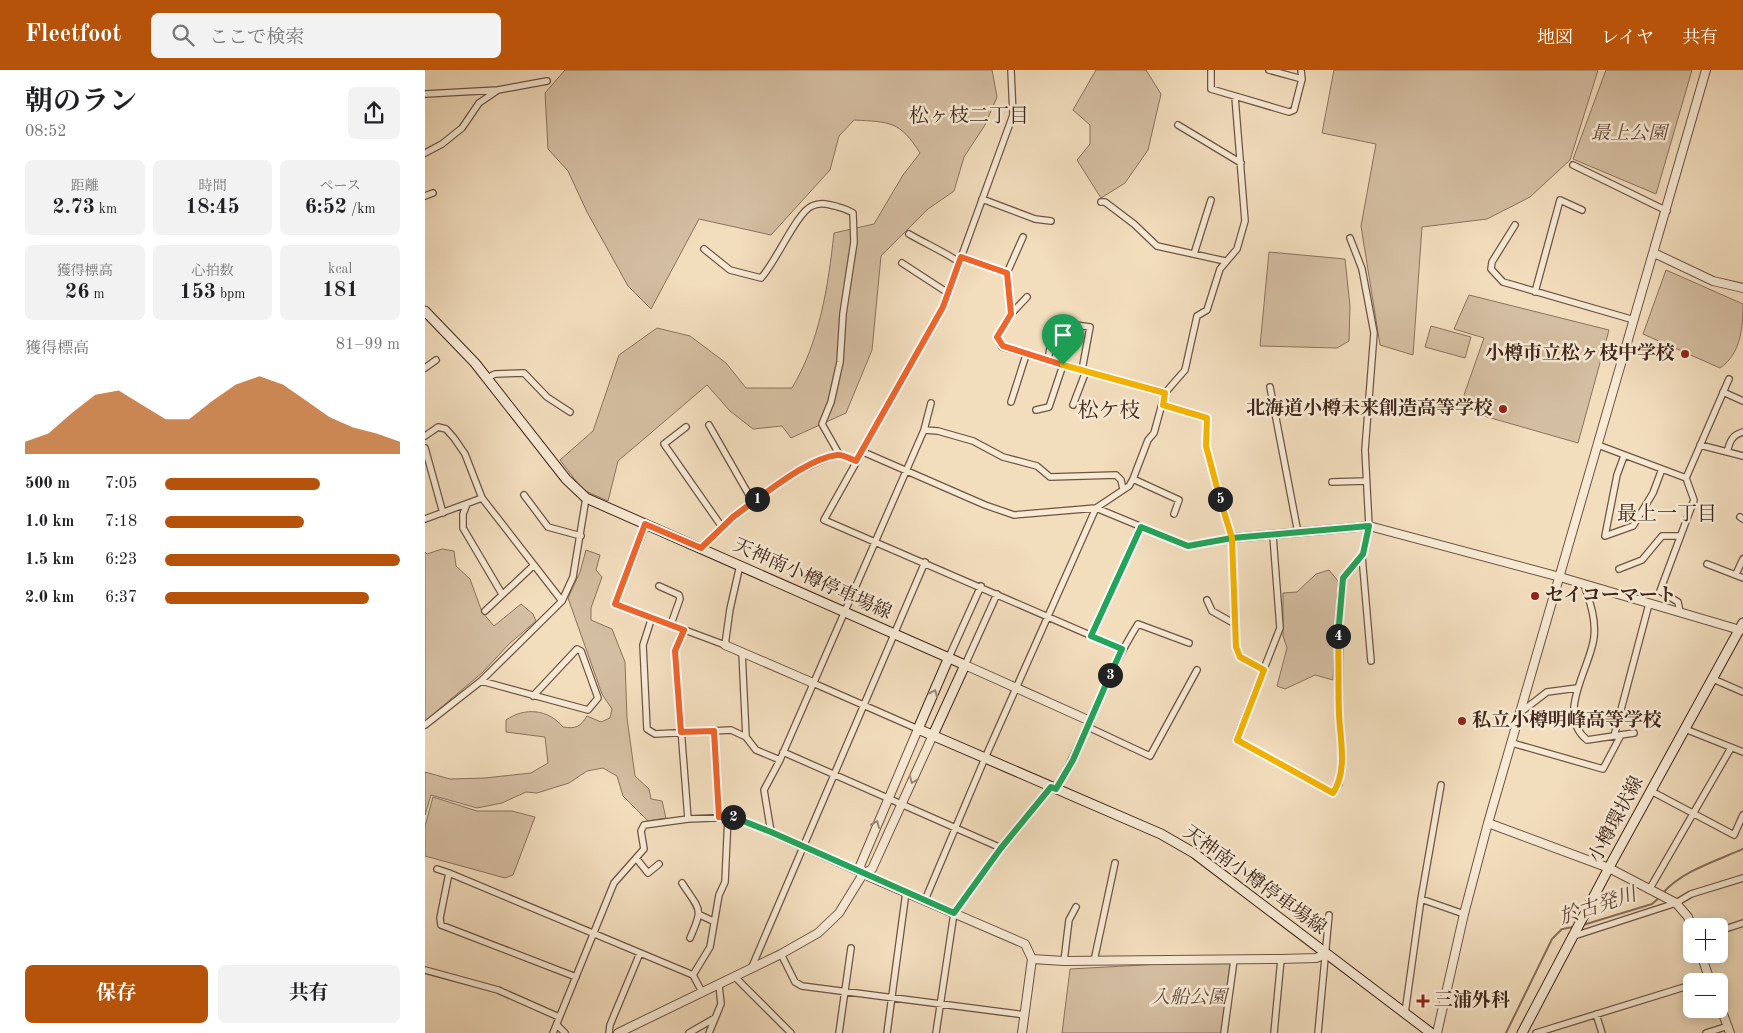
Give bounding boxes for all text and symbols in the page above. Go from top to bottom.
search box [151,13,501,58]
icon: search [169,21,197,49]
text: Fleetfoot [25,23,121,47]
text: ここで検索 [209,29,304,48]
text: 地図 [1537,29,1573,47]
text: レイヤ [1601,29,1654,47]
text: 共有 [1682,29,1718,47]
button: share [348,87,400,139]
text: 朝のラン [25,89,137,117]
district label: 松ヶ枝二丁目 [909,105,1029,127]
park label: 最上公園 [1591,123,1670,144]
text: 08:52 [25,124,67,140]
text: 距離 [71,179,99,193]
text: 時間 [198,179,226,193]
text: ペース [320,179,361,193]
text: 2.73 [52,197,95,218]
text: 18:45 [185,197,240,218]
text: 6:52 [305,197,347,218]
text: km [95,202,117,216]
text: /km [347,202,376,216]
text: kcal [328,262,352,276]
text: 獲得標高 [57,264,113,278]
text: 心拍数 [191,264,233,278]
text: 181 [322,280,358,301]
text: 26 [65,282,89,303]
text: 153 [179,282,216,303]
text: m [89,287,105,301]
text: bpm [216,287,246,301]
pin [1042,314,1084,365]
icon: arrive [1049,321,1077,349]
text: 81–99 m [336,337,400,353]
text: 獲得標高 [25,341,89,357]
place label: 小樽市立松ヶ枝中学校 [1485,342,1675,364]
marker: 小樽市立松ヶ枝中学校 [1679,348,1691,360]
place label: 北海道小樽未来創造高等学校 [1246,397,1493,419]
district label: 松ケ枝 [1078,399,1141,422]
marker: 北海道小樽未来創造高等学校 [1497,403,1509,415]
text: 500 m [25,476,70,492]
text: 7:05 [105,476,137,492]
pin: 1 [745,486,769,512]
pin: 5 [1207,486,1233,512]
text: 1 [753,492,762,506]
text: 5 [1216,492,1225,506]
district label: 最上一丁目 [1617,503,1717,525]
text: 1.0 km [25,514,74,530]
text: 7:18 [105,514,137,530]
street label: 天神南小樽停車場線 [730,534,895,623]
text: 1.5 km [25,552,74,568]
text: 6:23 [105,552,137,568]
place label: セイコーマート [1545,585,1677,606]
text: 2.0 km [25,590,74,606]
text: 6:37 [105,590,137,606]
marker: セイコーマート [1529,590,1541,602]
pin: 4 [1325,624,1351,648]
text: 4 [1334,629,1343,643]
pin: 3 [1097,662,1123,688]
text: 3 [1106,668,1115,682]
one-way arrow [927,689,938,698]
place label: 私立小樽明峰高等学校 [1472,709,1662,731]
marker: 私立小樽明峰高等学校 [1456,715,1468,727]
street label: 小樽環状線 [1584,772,1648,866]
one-way arrow [909,775,920,784]
pin: 2 [721,804,745,830]
text: 2 [729,810,738,824]
one-way arrow [871,821,881,829]
street label: 天神南小樽停車場線 [1179,821,1331,939]
water label: 於古発川 [1556,883,1641,929]
map controls [1683,918,1728,1018]
button: + [1683,918,1728,963]
button: 保存 [25,965,208,1023]
button: 共有 [218,965,400,1023]
button: − [1683,973,1728,1018]
park label: 入船公園 [1151,987,1230,1008]
place label: 三浦外科 [1434,989,1510,1011]
marker: 三浦外科 [1416,994,1430,1008]

